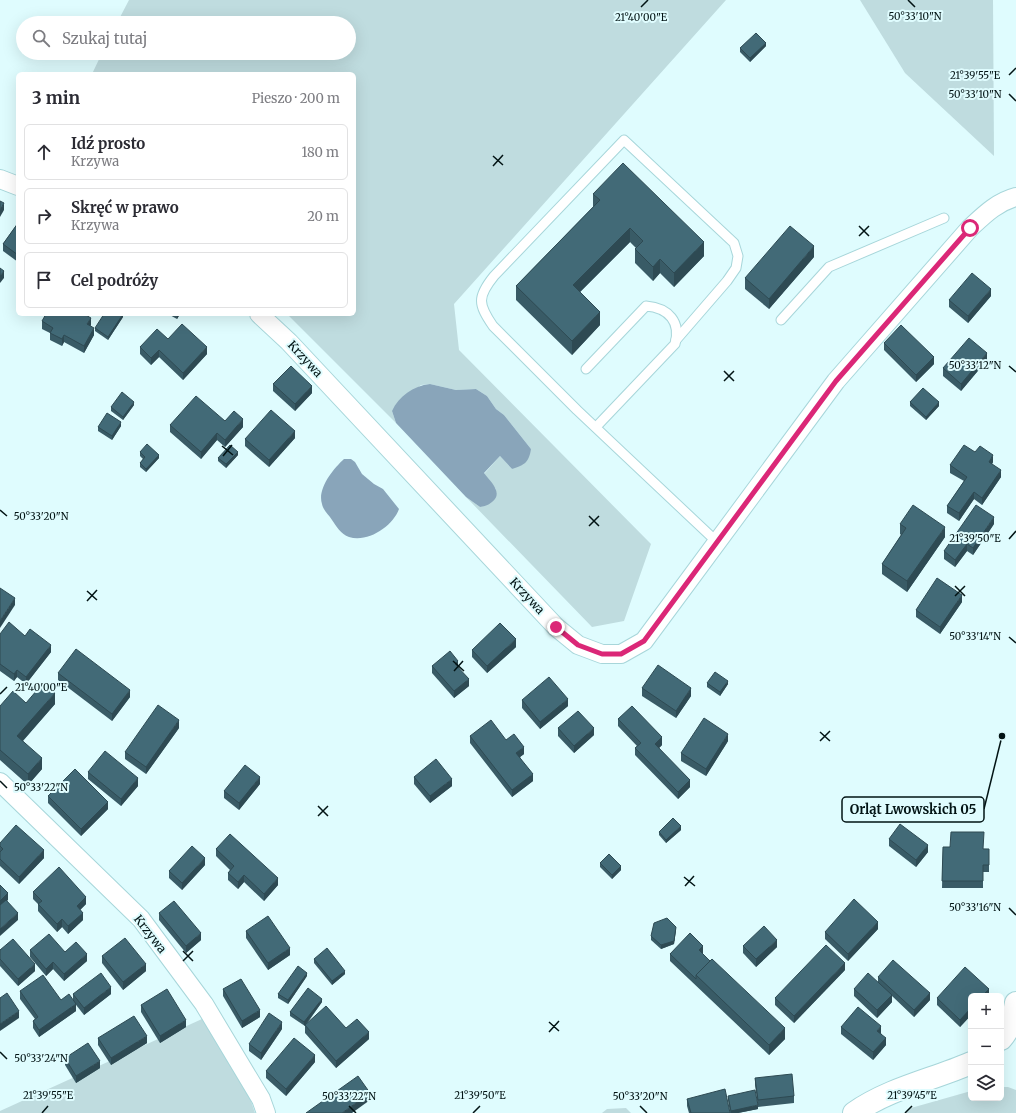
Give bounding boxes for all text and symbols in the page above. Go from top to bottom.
text: 50°33'10"N [888,10,942,23]
text: 21°40'00"E [615,11,668,24]
search box [16,16,356,60]
icon: search [30,27,52,49]
text: Szukaj tutaj [62,29,147,48]
text: 21°39'55"E [950,69,1001,82]
text: 3 min [32,87,80,109]
text: 50°33'10"N [948,88,1002,101]
text: Pieszo · 200 m [252,90,340,107]
text: Idź prosto [71,134,145,153]
icon: ahead [33,141,55,163]
text: 180 m [301,144,339,161]
text: Krzywa [71,153,119,170]
text: Skręć w prawo [71,198,179,217]
icon: right [33,205,55,227]
text: 20 m [307,208,339,225]
text: Krzywa [71,217,119,234]
route start [961,219,979,237]
icon: arrive [33,269,55,291]
text: Cel podróży [71,271,158,290]
street label: Krzywa [285,337,326,380]
text: 50°33'12"N [949,359,1002,372]
text: 50°33'20"N [14,510,69,523]
text: 21°39'50"E [949,532,1001,545]
street label: Krzywa [507,574,548,617]
route end [547,618,565,636]
text: 50°33'14"N [949,630,1001,643]
text: 21°40'00"E [15,681,68,694]
text: 50°33'22"N [14,781,68,794]
callout: Orląt Lwowskich 05 [842,797,984,822]
text: Orląt Lwowskich 05 [850,801,976,818]
text: 50°33'16"N [949,901,1001,914]
street label: Krzywa [131,912,170,956]
map controls [968,993,1004,1101]
button: + [968,993,1004,1029]
button: − [968,1029,1004,1065]
text: 50°33'24"N [14,1052,68,1065]
button: layers [968,1065,1004,1101]
text: 21°39'55"E [23,1089,74,1102]
text: 21°39'50"E [454,1089,506,1102]
text: 21°39'45"E [887,1089,937,1102]
text: 50°33'22"N [322,1090,376,1103]
text: 50°33'20"N [613,1090,668,1103]

